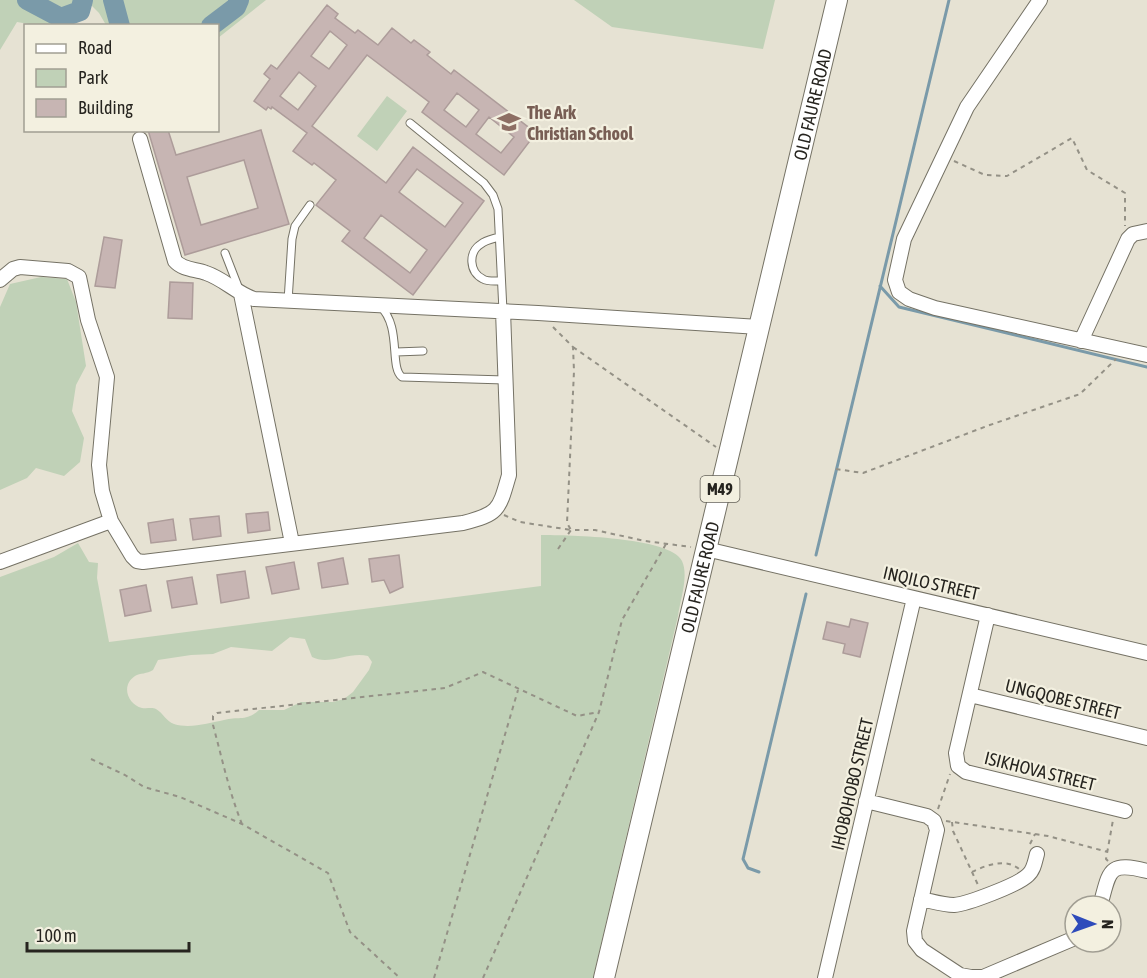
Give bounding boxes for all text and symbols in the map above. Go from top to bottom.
legend [24,24,219,132]
text: Road [78,37,112,58]
street label: OLD FAURE ROAD [789,47,836,162]
text: Park [78,67,108,88]
text: Building [78,97,133,118]
place label: The Ark Christian School [527,102,633,144]
school or university icon: The Ark Christian School [496,109,522,135]
road number: M49 [700,476,740,502]
street label: OLD FAURE ROAD [676,519,723,635]
street label: INQILO STREET [881,562,981,604]
street label: UNGQOBE STREET [1003,675,1123,724]
street label: IHOBOHOBO STREET [827,716,877,852]
street label: ISIKHOVA STREET [982,747,1098,795]
north arrow [1063,894,1123,954]
scale bar [27,915,189,953]
text: N [1099,919,1117,929]
text: 100 m [36,925,77,946]

